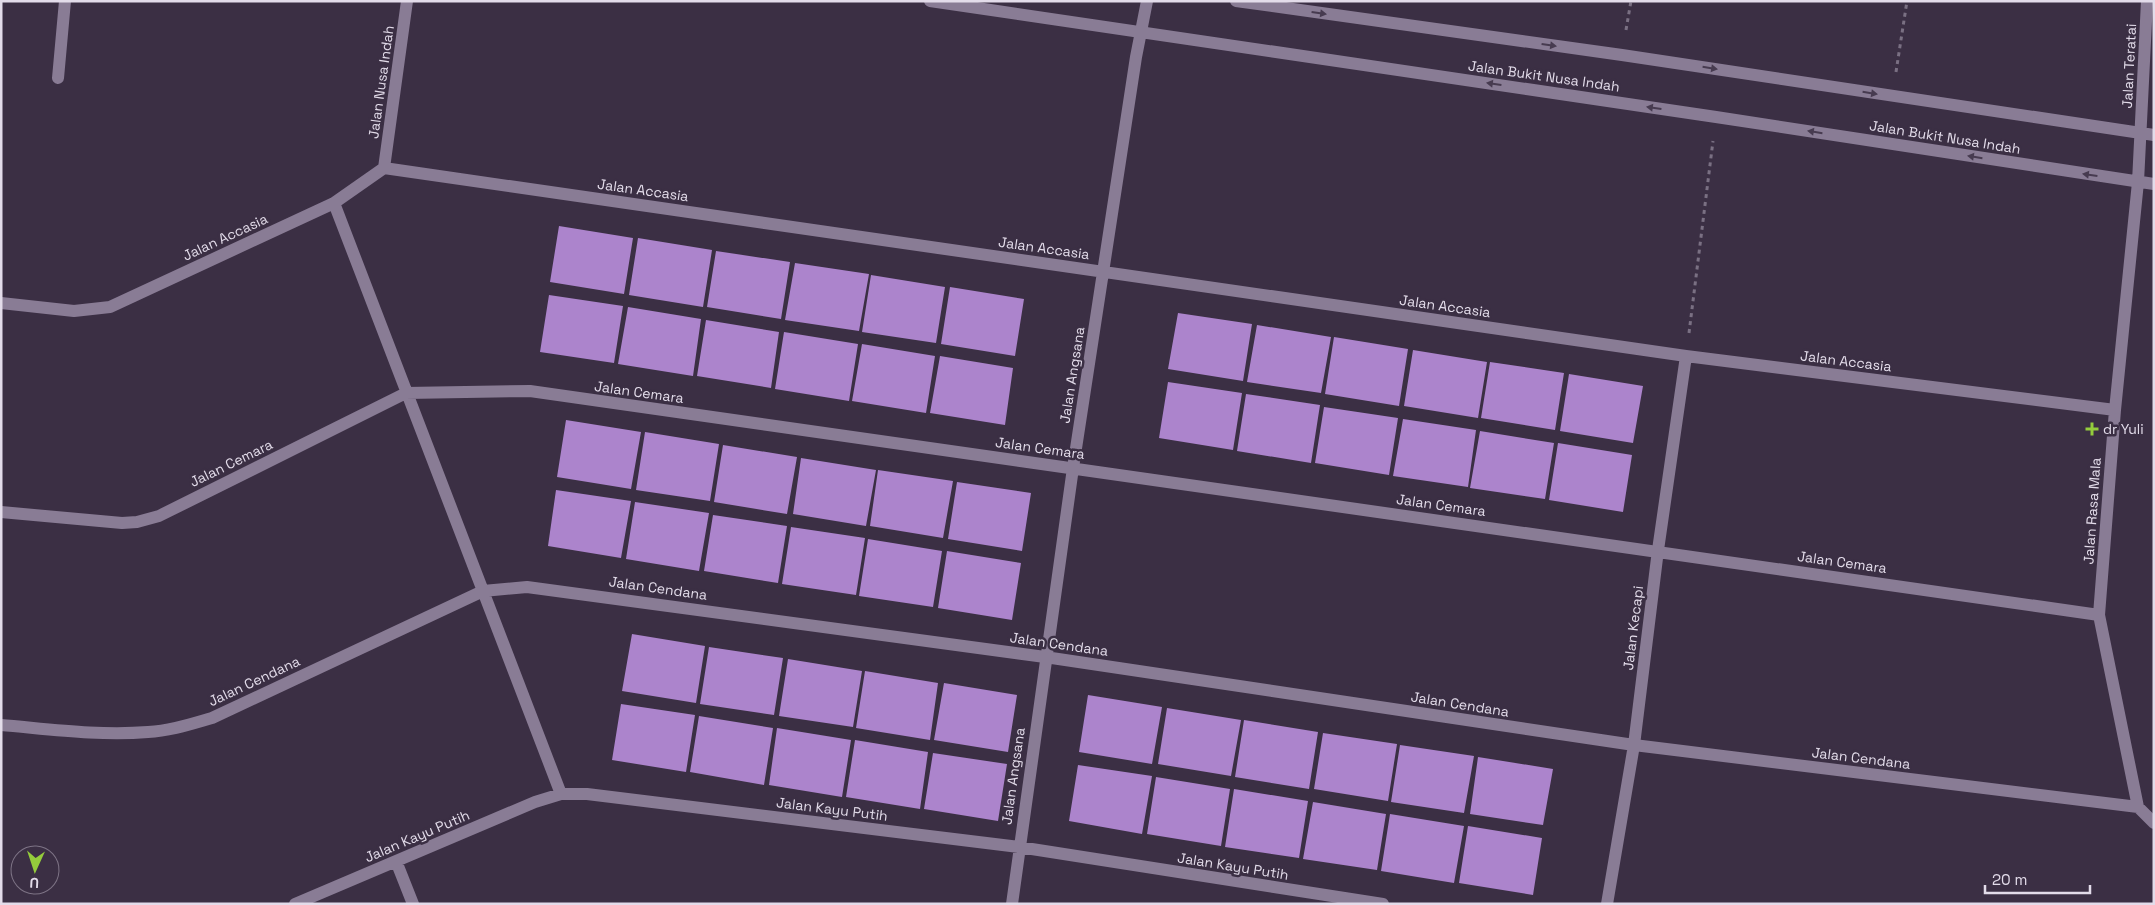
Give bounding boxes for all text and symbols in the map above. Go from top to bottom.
one-way arrow [1311,9,1327,17]
street label: Jalan Teratai [2118,23,2140,109]
street label: Jalan Nusa Indah [364,24,398,140]
one-way arrow [1541,41,1557,49]
street label: Jalan Bukit Nusa Indah [1467,56,1621,96]
one-way arrow [1702,65,1718,73]
one-way arrow [1485,80,1501,88]
one-way arrow [1863,89,1879,97]
one-way arrow [1646,104,1662,112]
street label: Jalan Bukit Nusa Indah [1868,116,2022,158]
one-way arrow [1807,128,1823,136]
one-way arrow [1967,153,1983,161]
one-way arrow [2082,170,2098,178]
street label: Jalan Accasia [596,175,690,205]
street label: Jalan Accasia [180,209,270,265]
street label: Jalan Accasia [997,233,1091,263]
street label: Jalan Accasia [1398,291,1492,321]
street label: Jalan Angsana [1055,325,1089,425]
street label: Jalan Accasia [1799,346,1893,376]
street label: Jalan Cemara [593,377,685,407]
place label: dr Yuli [2103,420,2144,438]
marker: dr Yuli [2085,422,2099,436]
street label: Jalan Cemara [994,433,1086,463]
street label: Jalan Cemara [187,435,275,491]
street label: Jalan Rasa Mala [2079,457,2105,565]
street label: Jalan Cemara [1395,490,1487,520]
street label: Jalan Cemara [1796,547,1888,577]
street label: Jalan Cendana [608,572,708,604]
street label: Jalan Kecapi [1619,585,1647,671]
street label: Jalan Cendana [1009,628,1109,660]
street label: Jalan Cendana [205,652,303,710]
street label: Jalan Cendana [1410,687,1510,721]
street label: Jalan Angsana [997,726,1029,826]
street label: Jalan Cendana [1811,743,1911,773]
street label: Jalan Kayu Putih [775,793,889,825]
street label: Jalan Kayu Putih [362,806,472,866]
north arrow [10,845,60,895]
street label: Jalan Kayu Putih [1176,848,1290,884]
scale bar [1985,862,2090,894]
text: 20 m [1992,870,2027,889]
text: U [29,874,39,892]

